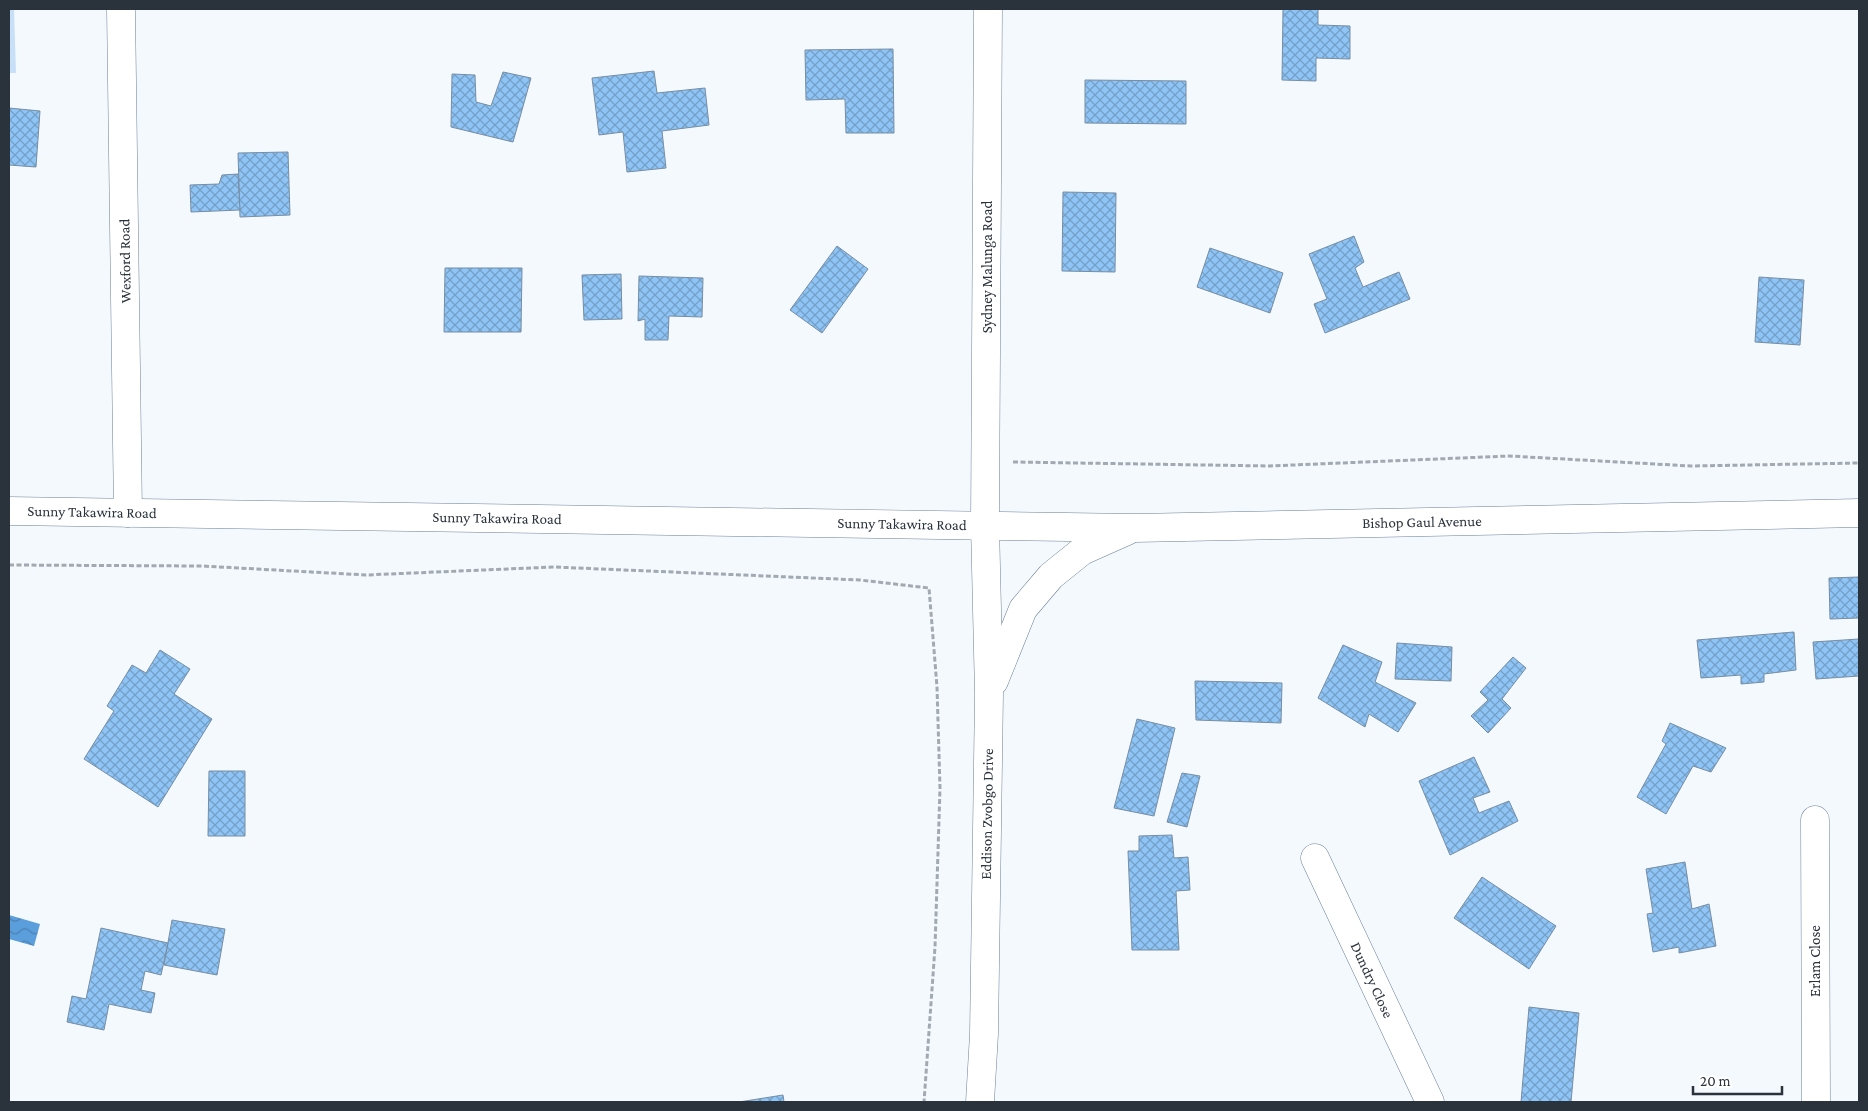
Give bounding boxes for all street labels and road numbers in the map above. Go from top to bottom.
street label: Sydney Malunga Road [979,201,996,333]
street label: Wexford Road [116,218,134,303]
street label: Sunny Takawira Road [27,503,157,522]
street label: Sunny Takawira Road [432,509,562,528]
street label: Bishop Gaul Avenue [1362,513,1482,532]
street label: Sunny Takawira Road [837,515,967,534]
street label: Eddison Zvobgo Drive [978,748,997,880]
street label: Erlam Close [1807,925,1823,997]
street label: Dundry Close [1347,940,1397,1021]

